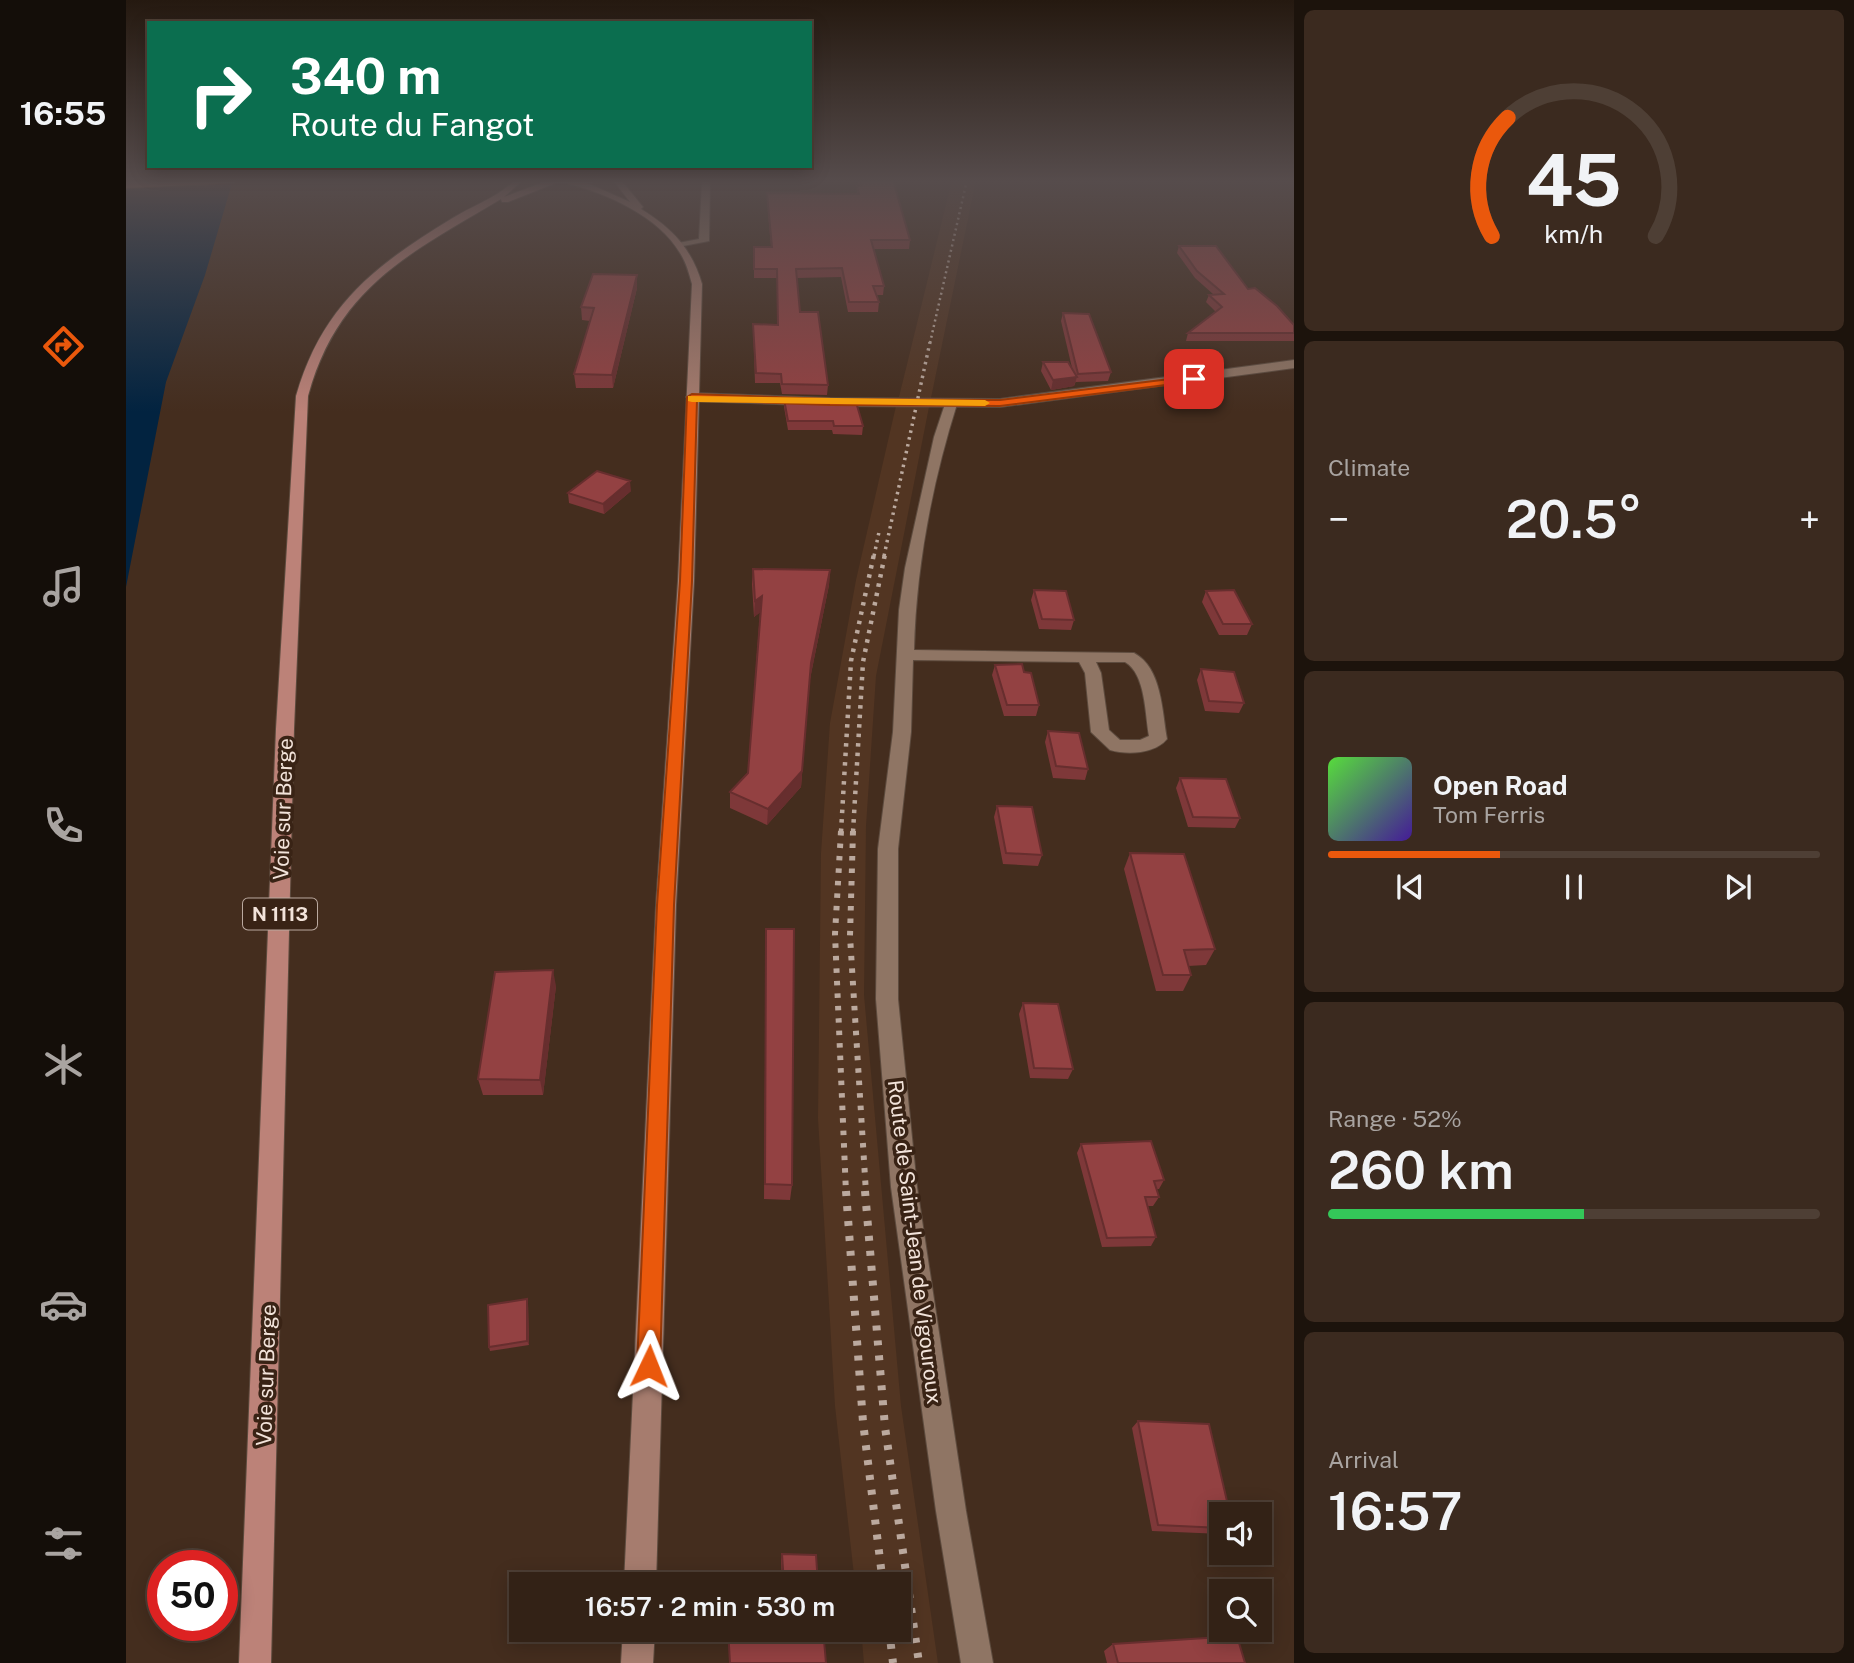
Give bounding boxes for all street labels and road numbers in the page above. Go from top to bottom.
street label: Voie sur Berge [268,738,298,880]
road number: N 1113 [243,898,317,930]
street label: Route de Saint-Jean de Vigouroux [883,1078,947,1406]
street label: Voie sur Berge [251,1304,281,1446]

